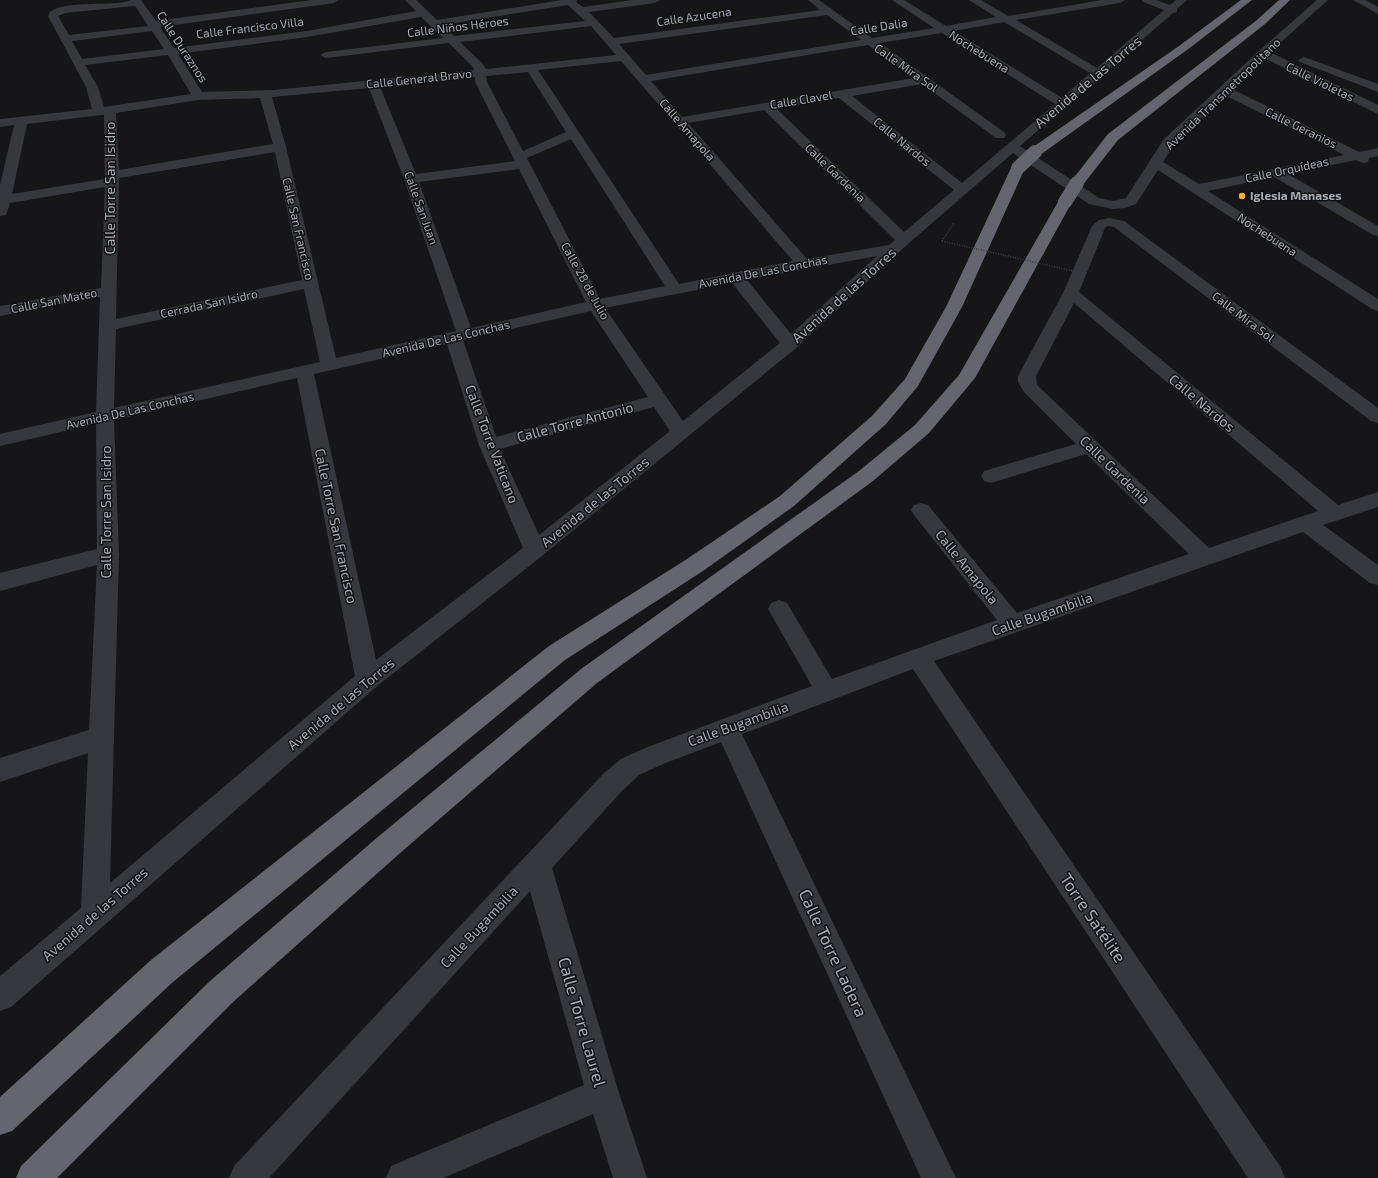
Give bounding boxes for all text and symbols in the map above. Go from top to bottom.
street label: Calle Azucena [655,4,732,28]
street label: Calle Duraznos [155,8,211,85]
street label: Calle Francisco Villa [195,13,304,41]
street label: Calle Niños Héroes [406,13,509,39]
street label: Calle Dalia [849,15,908,37]
street label: Nochebuena [947,27,1012,75]
street label: Avenida de las Torres [1031,32,1145,131]
street label: Avenida Transmetropolitano [1162,35,1283,152]
street label: Calle Mira Sol [872,40,941,94]
street label: Calle Violetas [1284,59,1357,104]
street label: Calle General Bravo [365,65,473,91]
street label: Calle Clavel [769,87,833,111]
street label: Calle Amapola [657,95,719,163]
street label: Calle Geranios [1263,104,1340,150]
street label: Calle Nardos [871,114,934,168]
street label: Calle Torre San Isidro [101,121,118,254]
street label: Calle Gardenia [803,140,869,205]
street label: Calle Orquídeas [1244,153,1330,185]
street label: Calle San Juan [402,169,442,246]
street label: Calle San Francisco [280,176,318,282]
place label: Iglesia Manases [1250,188,1342,202]
marker: Iglesia Manases [1237,191,1247,201]
street label: Nochebuena [1235,210,1300,259]
street label: Calle 28 de Julio [559,239,613,322]
street label: Avenida de las Torres [788,243,899,346]
street label: Avenida De Las Conchas [697,252,828,290]
street label: Calle San Mateo [9,285,98,315]
street label: Cerrada San Isidro [159,286,259,320]
street label: Calle Mira Sol [1210,288,1278,344]
street label: Avenida De Las Conchas [380,316,511,360]
street label: Calle Nardos [1166,370,1239,435]
street label: Calle Torre Vaticano [462,382,523,505]
street label: Avenida De Las Conchas [64,388,195,432]
street label: Calle Torre Antonio [515,398,635,445]
street label: Calle Gardenia [1077,432,1154,508]
street label: Calle Torre San Isidro [97,445,114,578]
street label: Calle Torre San Francisco [312,447,361,605]
street label: Avenida de las Torres [537,453,652,550]
street label: Calle Amapola [932,526,1003,607]
street label: Calle Bugambilia [989,588,1095,639]
street label: Avenida de las Torres [284,654,398,753]
street label: Calle Bugambilia [685,697,790,750]
street label: Avenida de las Torres [38,863,151,964]
street label: Torre Satélite [1057,869,1131,966]
street label: Calle Bugambilia [436,882,521,971]
street label: Calle Torre Ladera [796,885,872,1020]
street label: Calle Torre Laurel [555,954,611,1089]

